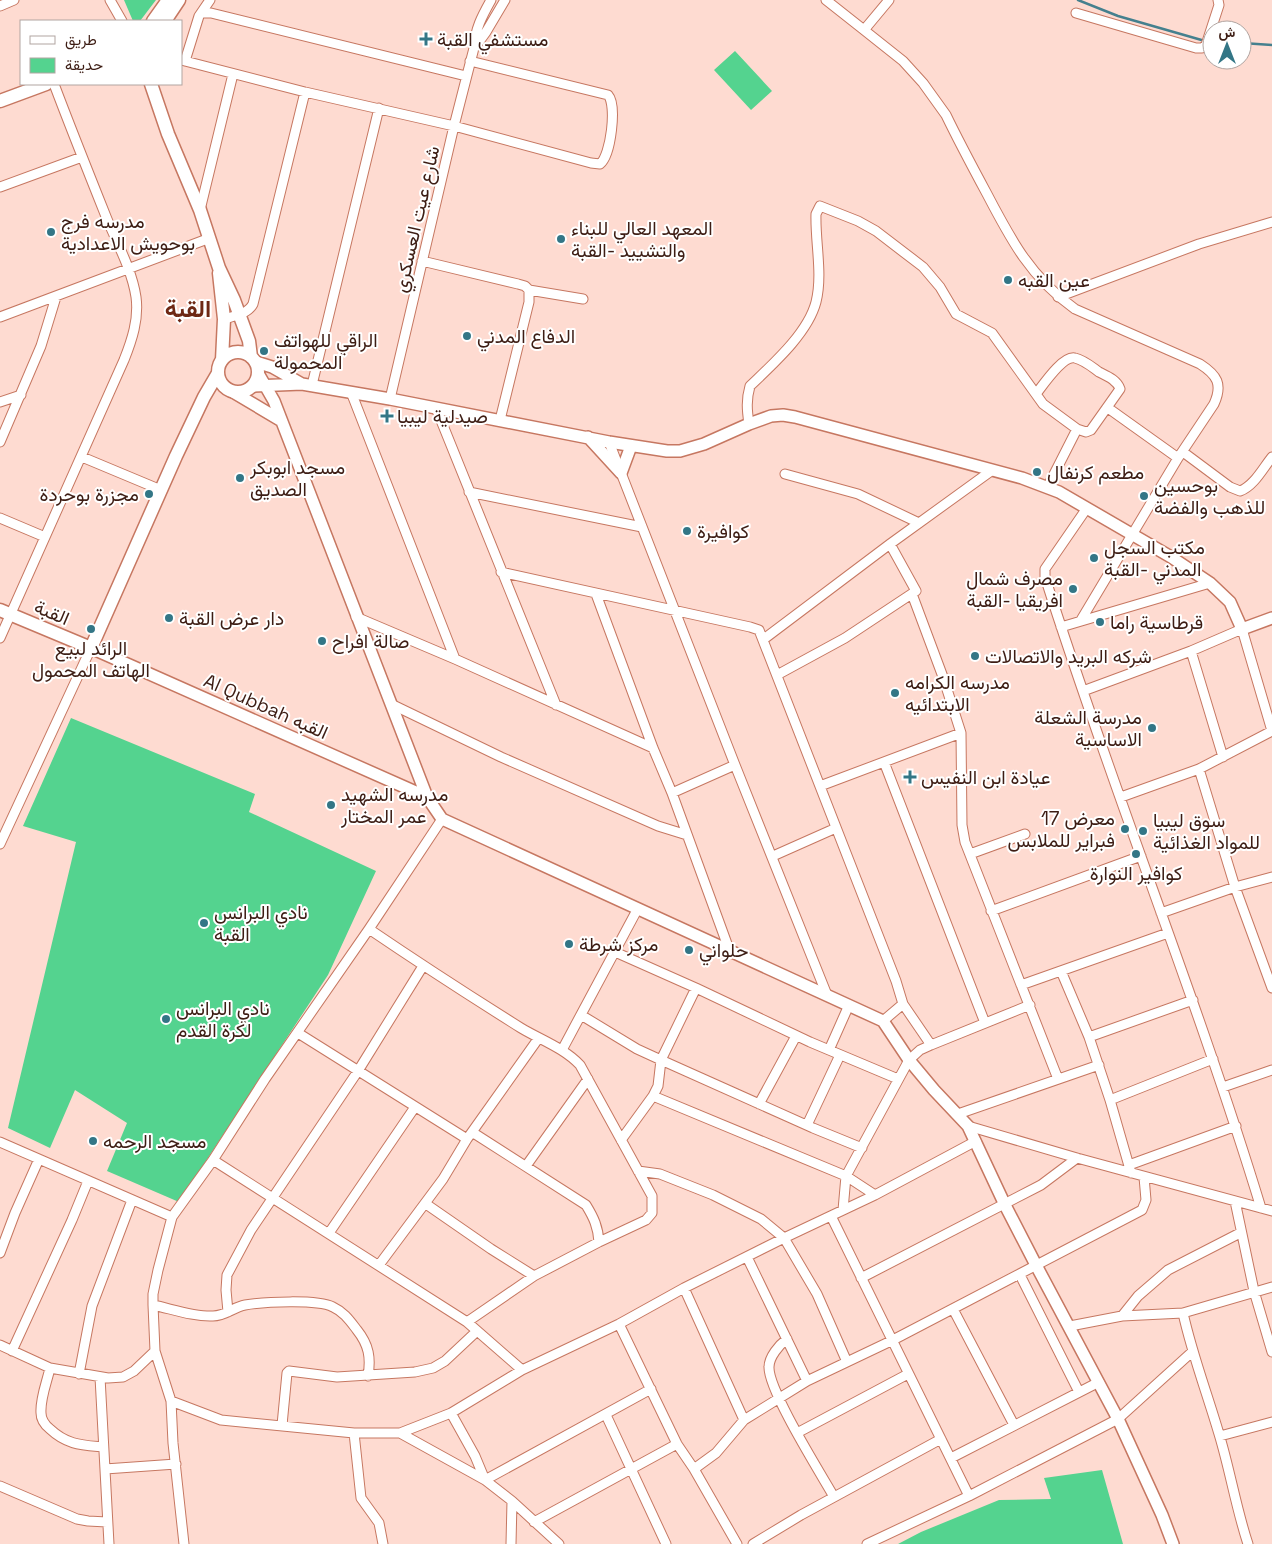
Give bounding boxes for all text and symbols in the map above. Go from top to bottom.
legend [20,20,182,85]
north arrow [1202,20,1252,70]
text: ش [1219,23,1236,41]
place label: مستشفي القبة [437,27,548,55]
text: طريق [65,30,97,50]
marker: مستشفي القبة [419,32,433,46]
text: حديقة [65,55,103,74]
street label: شارع عيت العسكري [387,143,448,296]
place label: مدرسه فرج بوحويش الاعدادية [61,209,195,256]
place label: المعهد العالي للبناء والتشييد -القبة [571,216,713,263]
marker: مدرسه فرج بوحويش الاعدادية [45,226,57,238]
marker: المعهد العالي للبناء والتشييد -القبة [555,233,567,245]
place label: عين القبه [1018,268,1090,293]
marker: عين القبه [1002,274,1014,286]
district label: القبة [165,293,211,324]
place label: الدفاع المدني [477,324,575,352]
place label: الراقي للهواتف المحمولة [274,328,378,375]
marker: الدفاع المدني [461,330,473,342]
marker: الراقي للهواتف المحمولة [258,345,270,357]
place label: صيدلية ليبيا [397,404,488,429]
marker: صيدلية ليبيا [381,410,393,422]
place label: مسجد ابوبكر الصديق [249,455,345,502]
place label: مطعم كرنفال [1047,460,1144,485]
marker: مطعم كرنفال [1031,466,1043,478]
marker: مسجد ابوبكر الصديق [234,472,246,484]
place label: بوحسين للذهب والفضة [1154,473,1265,520]
place label: مجزرة بوحردة [40,482,139,507]
marker: مجزرة بوحردة [143,488,155,500]
marker: بوحسين للذهب والفضة [1138,490,1150,502]
place label: كوافيرة [697,519,749,544]
marker: كوافيرة [681,525,693,537]
place label: مكتب السجل المدني -القبة [1104,535,1205,585]
marker: مكتب السجل المدني -القبة [1088,552,1100,564]
place label: مصرف شمال افريقيا -القبة [966,566,1063,613]
marker: مصرف شمال افريقيا -القبة [1067,583,1079,595]
street label: القبة [30,594,73,631]
place label: دار عرض القبة [179,606,284,631]
place label: قرطاسية راما [1110,610,1203,635]
marker: دار عرض القبة [163,612,175,624]
marker: قرطاسية راما [1094,616,1106,628]
marker: الرائد لبيع الهاتف المحمول [85,623,97,635]
place label: صالة افراح [332,629,409,654]
marker: صالة افراح [316,635,328,647]
place label: الرائد لبيع الهاتف المحمول [32,636,150,683]
place label: شركه البريد والاتصالات [985,644,1152,669]
marker: شركه البريد والاتصالات [969,650,981,662]
street label: Al Qubbah القبه [200,668,332,745]
place label: مدرسه الكرامه الابتدائيه [905,670,1010,717]
marker: مدرسه الكرامه الابتدائيه [889,687,901,699]
place label: مدرسة الشعلة الاساسية [1034,705,1142,752]
marker: مدرسة الشعلة الاساسية [1146,722,1158,734]
place label: عيادة ابن النفيس [921,765,1050,790]
marker: عيادة ابن النفيس [903,770,917,784]
place label: مدرسه الشهيد عمر المختار [340,782,448,829]
marker: مدرسه الشهيد عمر المختار [325,799,337,811]
place label: معرض 17 فبراير للملابس [1008,806,1115,853]
place label: سوق ليبيا للمواد الغذائية [1153,808,1260,855]
marker: معرض 17 فبراير للملابس [1119,823,1131,835]
marker: سوق ليبيا للمواد الغذائية [1137,825,1149,837]
marker: كوافير النوارة [1130,848,1142,860]
place label: كوافير النوارة [1090,861,1182,886]
place label: نادي البرانس القبة [214,900,308,947]
marker: نادي البرانس القبة [198,917,210,929]
place label: مركز شرطة [579,932,658,957]
marker: مركز شرطة [563,938,575,950]
place label: حلواني [699,938,748,966]
marker: حلواني [683,944,695,956]
place label: نادي البرانس لكرة القدم [176,996,270,1043]
marker: نادي البرانس لكرة القدم [160,1013,172,1025]
place label: مسجد الرحمه [103,1129,206,1154]
marker: مسجد الرحمه [87,1135,99,1147]

